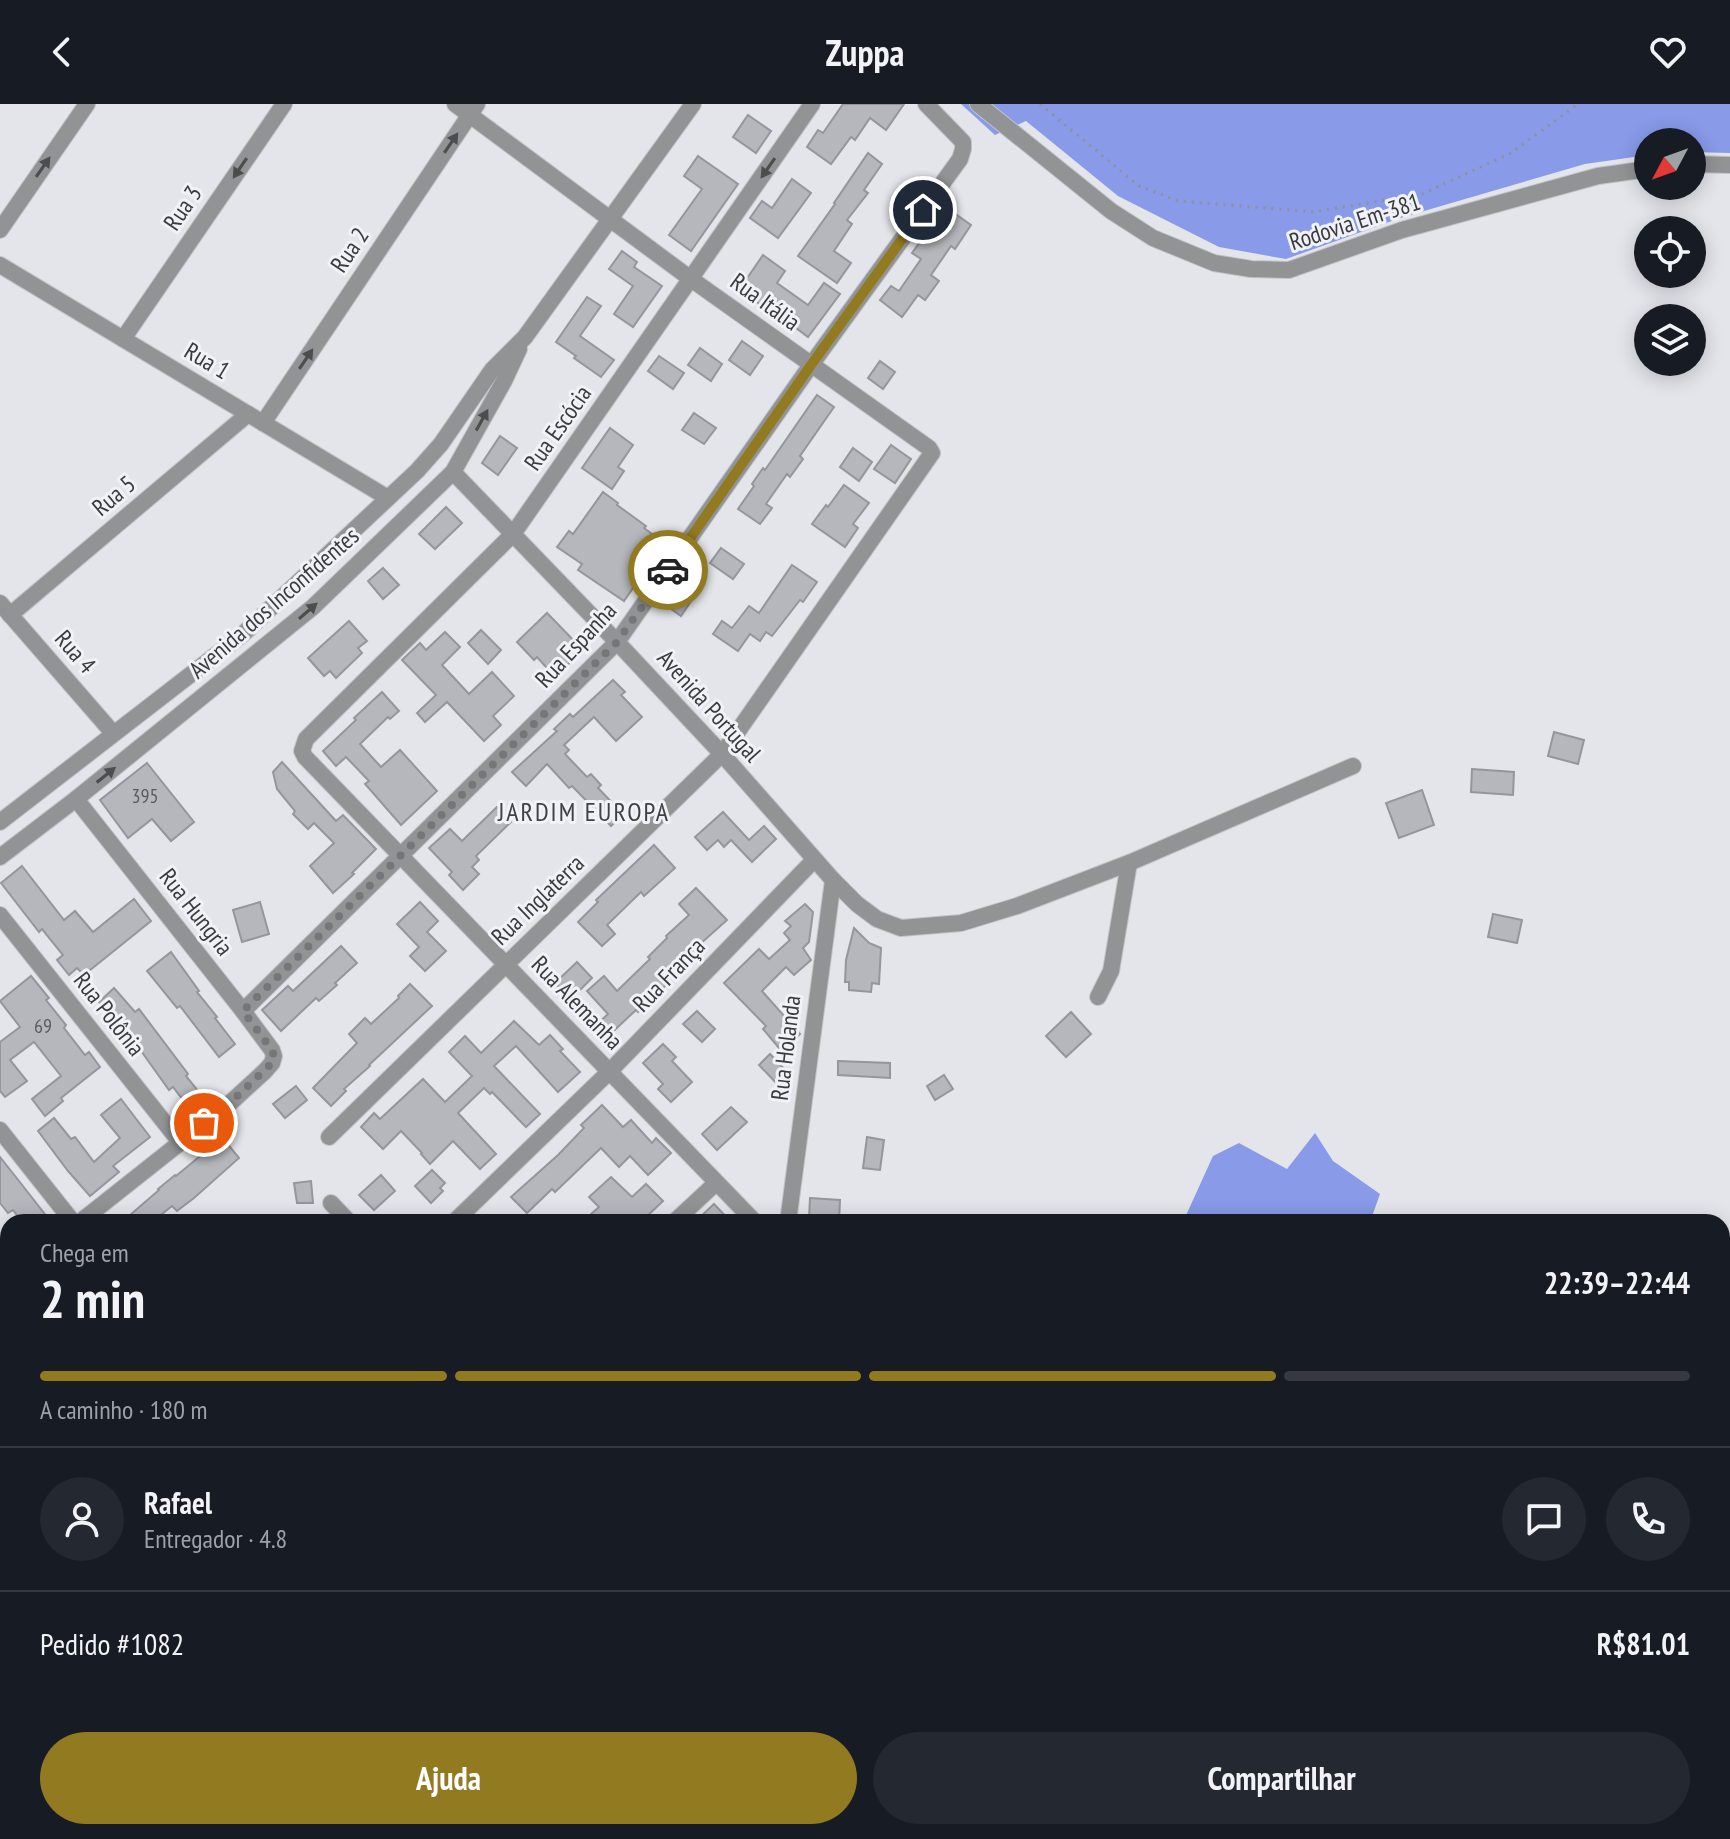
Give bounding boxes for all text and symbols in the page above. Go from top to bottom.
text: Zuppa [826,29,904,76]
icon: back [40,30,84,74]
icon: heart [1646,30,1690,74]
north arrow [1634,128,1706,200]
map controls [1634,128,1706,376]
one-way arrow [443,132,458,153]
one-way arrow [35,156,50,177]
one-way arrow [232,158,247,179]
one-way arrow [761,158,776,179]
pin [889,176,957,244]
street label: Rua 3 [156,179,209,236]
street label: Rodovia Em-381 [1285,186,1424,257]
icon: home [901,188,945,232]
button: locate [1634,216,1706,288]
street label: Rua 2 [323,221,376,278]
street label: Rua Itália [724,266,806,337]
button: layers [1634,304,1706,376]
street label: Rua 1 [179,335,236,386]
one-way arrow [298,348,313,369]
street label: Rua Escócia [517,379,598,476]
one-way arrow [475,409,489,432]
street label: Rua 5 [86,468,142,523]
street label: Avenida dos Inconfidentes [182,520,365,685]
courier [628,530,708,610]
icon: car [646,548,690,592]
street label: Rua Espanha [528,595,623,694]
one-way arrow [297,603,317,620]
street label: Rua 4 [48,624,103,680]
street label: Avenida Portugal [651,643,768,769]
one-way arrow [96,767,116,783]
house number: 395 [132,783,159,809]
district label: JARDIM EUROPA [497,795,670,828]
street label: Rua Inglaterra [485,848,591,952]
street label: Rua Hungria [153,862,240,962]
street label: Rua França [626,931,712,1018]
street label: Rua Alemanha [525,949,630,1056]
street label: Rua Polônia [67,965,152,1062]
street label: Rua Holanda [764,994,807,1102]
house number: 69 [34,1013,52,1039]
pin [170,1089,238,1157]
icon: bag [182,1101,226,1145]
text: Chega em [40,1236,129,1269]
text: 22:39–22:44 [1544,1263,1690,1302]
text: 2 min [40,1265,145,1332]
text: A caminho · 180 m [40,1393,207,1426]
button: person [40,1477,124,1561]
button: chat [1502,1477,1586,1561]
button: phone [1606,1477,1690,1561]
text: Rafael [144,1483,212,1522]
text: Entregador · 4.8 [144,1522,287,1555]
text: Pedido #1082 [40,1624,184,1663]
text: R$81.01 [1597,1624,1690,1663]
button: Ajuda [40,1732,857,1824]
button: Compartilhar [873,1732,1690,1824]

